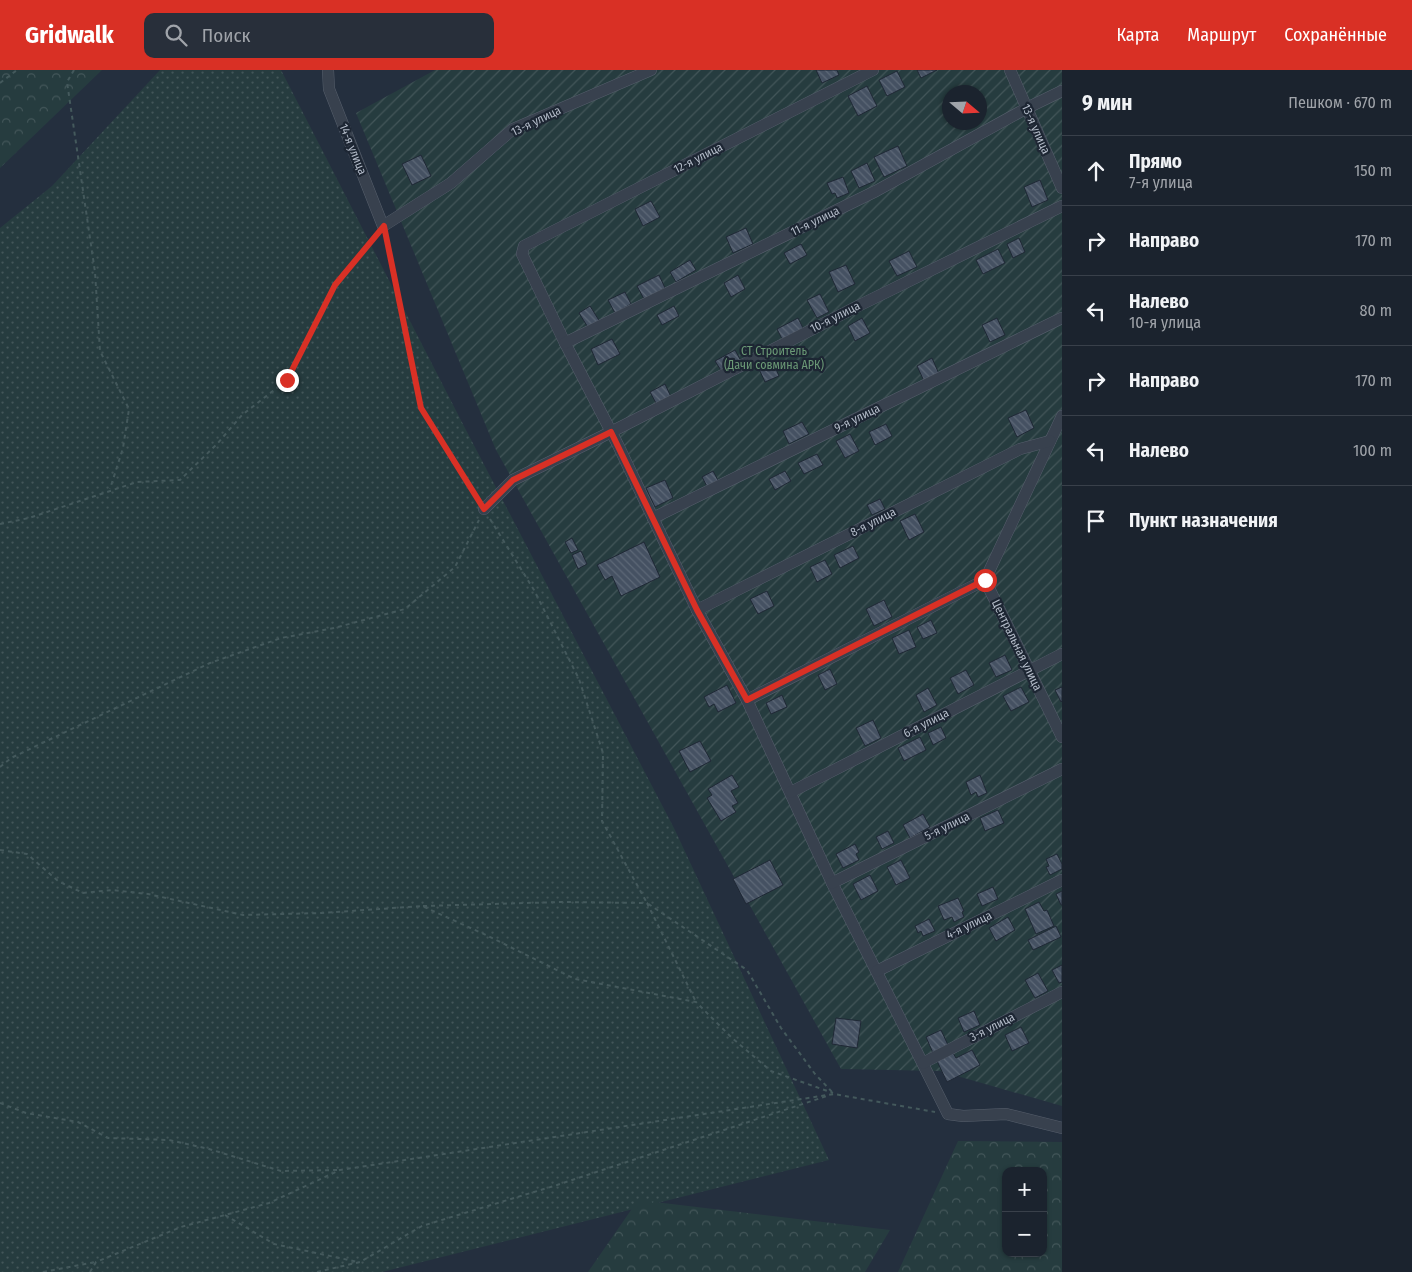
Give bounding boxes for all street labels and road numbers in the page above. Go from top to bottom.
street label: 13-я улица [1019,102,1053,156]
street label: 13-я улица [509,103,563,139]
street label: 14-я улица [336,122,370,177]
street label: 12-я улица [671,140,725,176]
street label: 11-я улица [788,203,842,239]
street label: 10-я улица [808,298,862,336]
street label: 9-я улица [832,401,882,435]
street label: 8-я улица [848,505,898,539]
street label: Центральная улица [989,597,1045,693]
street label: 6-я улица [901,706,951,740]
street label: 5-я улица [922,809,972,843]
street label: 4-я улица [944,908,994,942]
street label: 3-я улица [967,1010,1017,1044]

